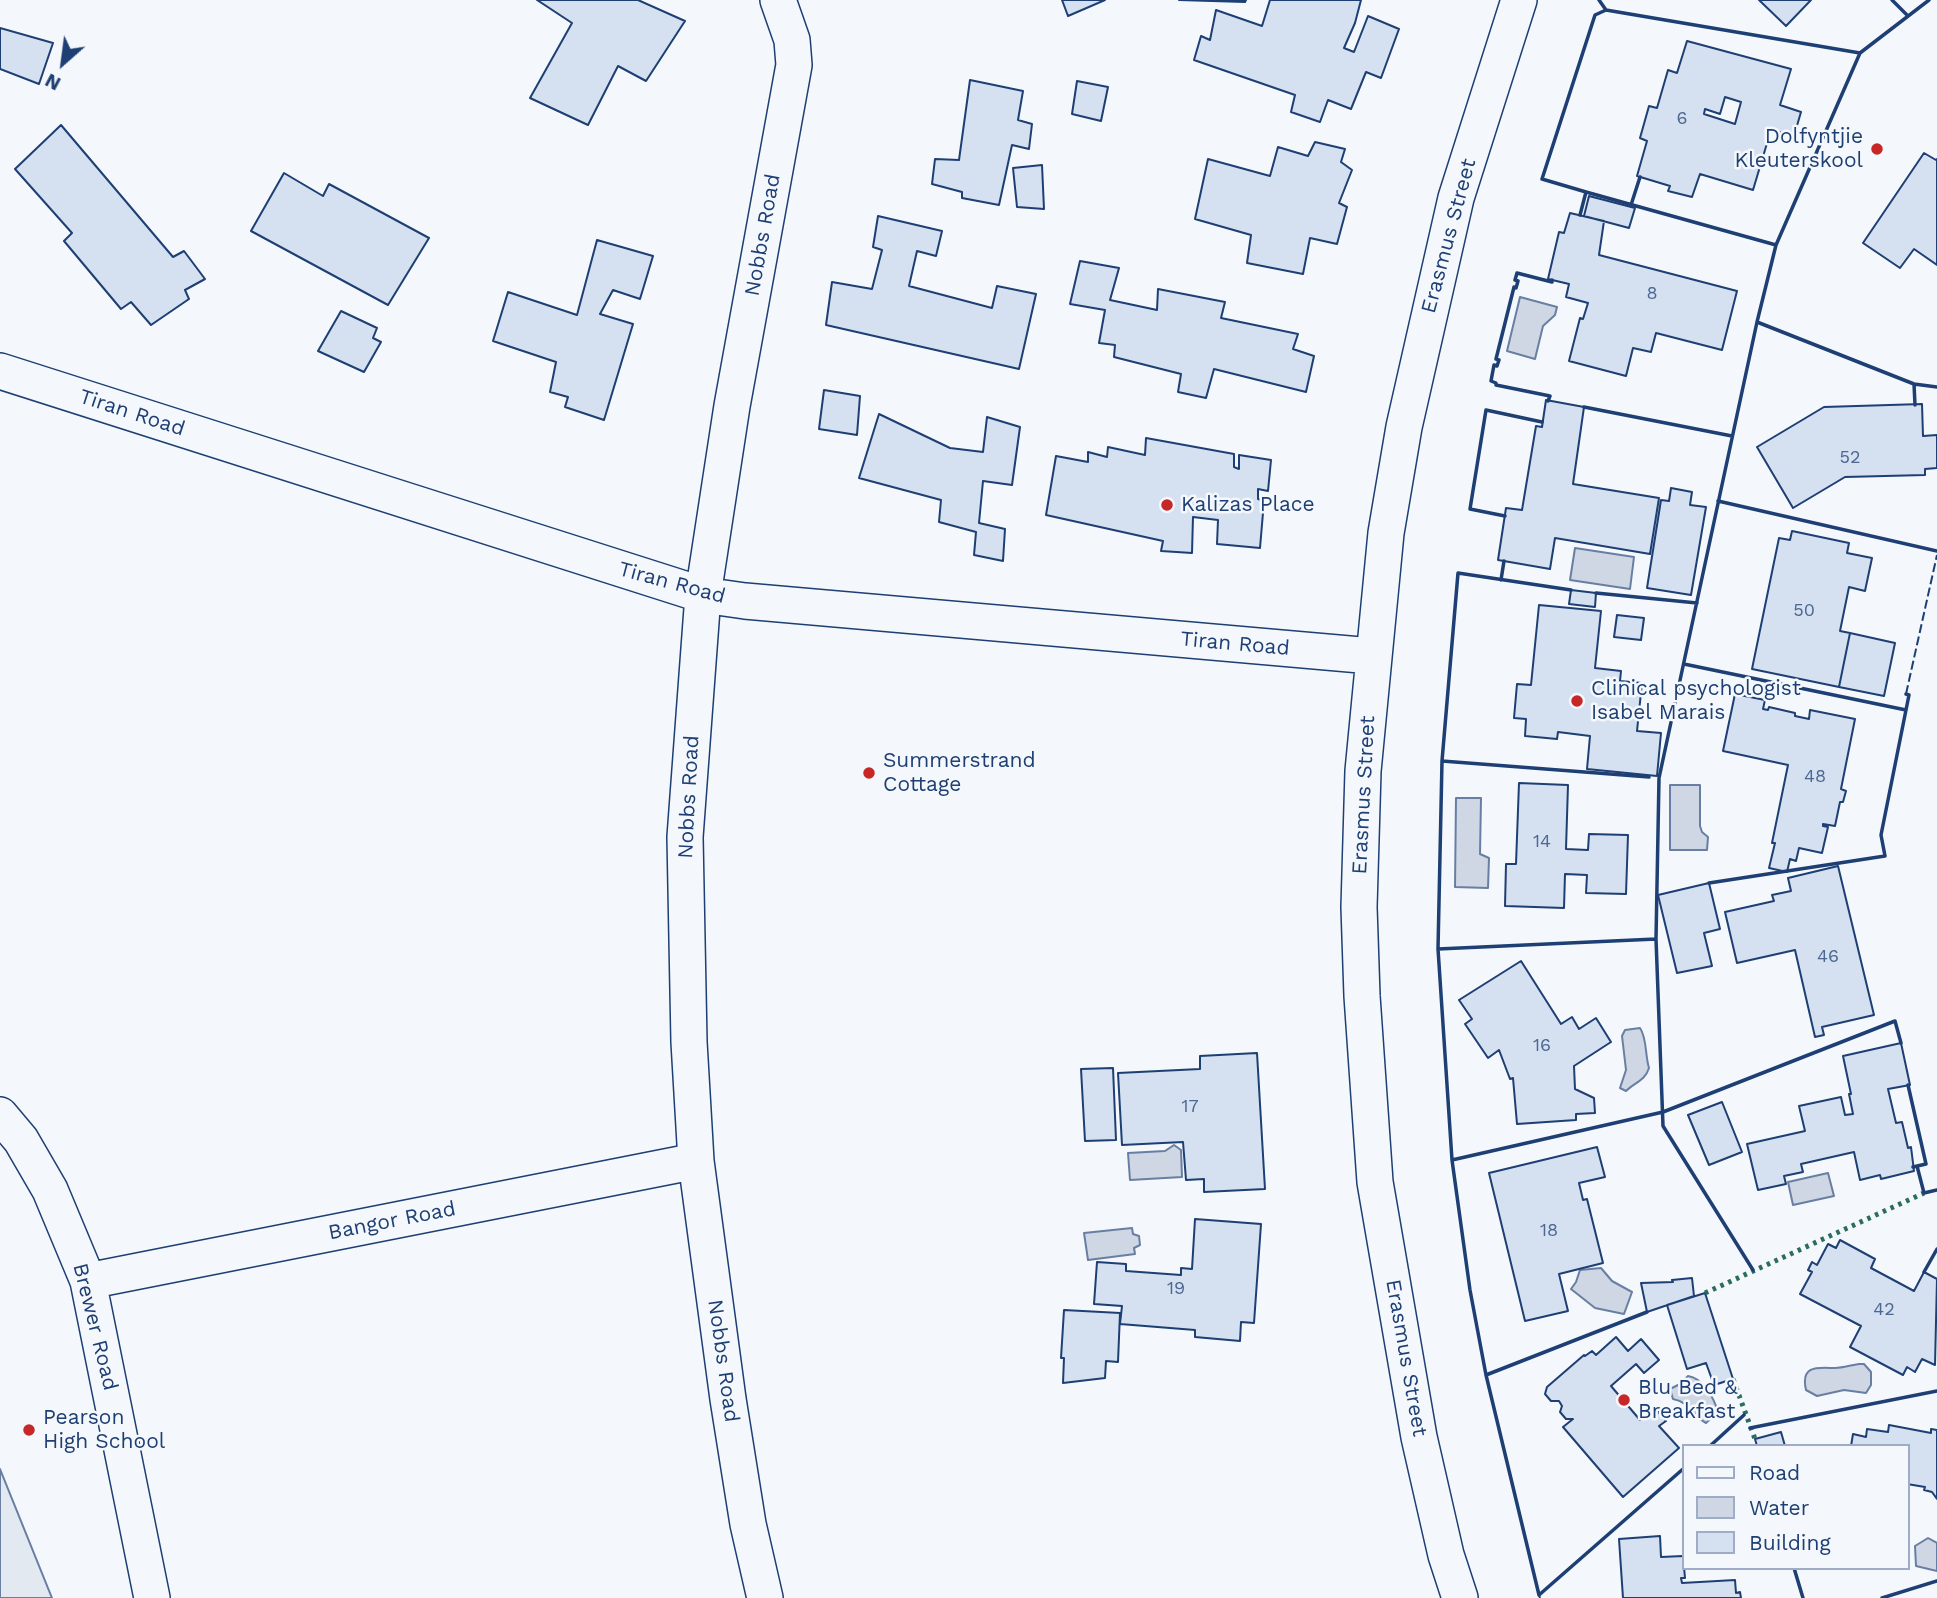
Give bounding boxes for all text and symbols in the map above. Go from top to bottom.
north arrow [28,28,98,98]
text: N [41,69,65,95]
house number: 6 [1677,108,1687,130]
place label: Dolfyntjie Kleuterskool [1734,124,1863,174]
marker: Dolfyntjie Kleuterskool [1869,141,1885,157]
street label: Erasmus Street [1416,156,1482,316]
street label: Nobbs Road [740,172,786,298]
house number: 8 [1646,283,1658,305]
street label: Tiran Road [76,384,188,442]
house number: 52 [1840,447,1860,469]
place label: Kalizas Place [1181,492,1315,518]
marker: Kalizas Place [1159,497,1175,513]
street label: Tiran Road [616,557,728,609]
house number: 50 [1793,600,1815,622]
street label: Tiran Road [1179,627,1291,661]
place label: Clinical psychologist Isabel Marais [1591,676,1801,726]
marker: Clinical psychologist Isabel Marais [1569,693,1585,709]
street label: Erasmus Street [1347,715,1381,875]
street label: Nobbs Road [673,735,705,859]
place label: Summerstrand Cottage [883,748,1036,798]
marker: Summerstrand Cottage [861,765,877,781]
house number: 48 [1804,766,1826,788]
house number: 14 [1533,831,1551,853]
house number: 46 [1817,946,1839,968]
house number: 16 [1533,1035,1551,1057]
house number: 17 [1181,1096,1199,1118]
street label: Bangor Road [326,1196,458,1246]
house number: 18 [1540,1220,1558,1242]
street label: Brewer Road [67,1261,123,1393]
house number: 19 [1167,1278,1185,1300]
street label: Erasmus Street [1380,1278,1432,1438]
street label: Nobbs Road [702,1298,744,1424]
house number: 42 [1873,1299,1895,1321]
place label: Blu Bed & Breakfast [1638,1375,1737,1425]
marker: Blu Bed & Breakfast [1616,1392,1632,1408]
place label: Pearson High School [43,1405,165,1455]
marker: Pearson High School [21,1422,37,1438]
legend [1682,1444,1909,1570]
text: Road [1749,1460,1800,1485]
text: Water [1749,1495,1809,1520]
text: Building [1749,1530,1831,1555]

